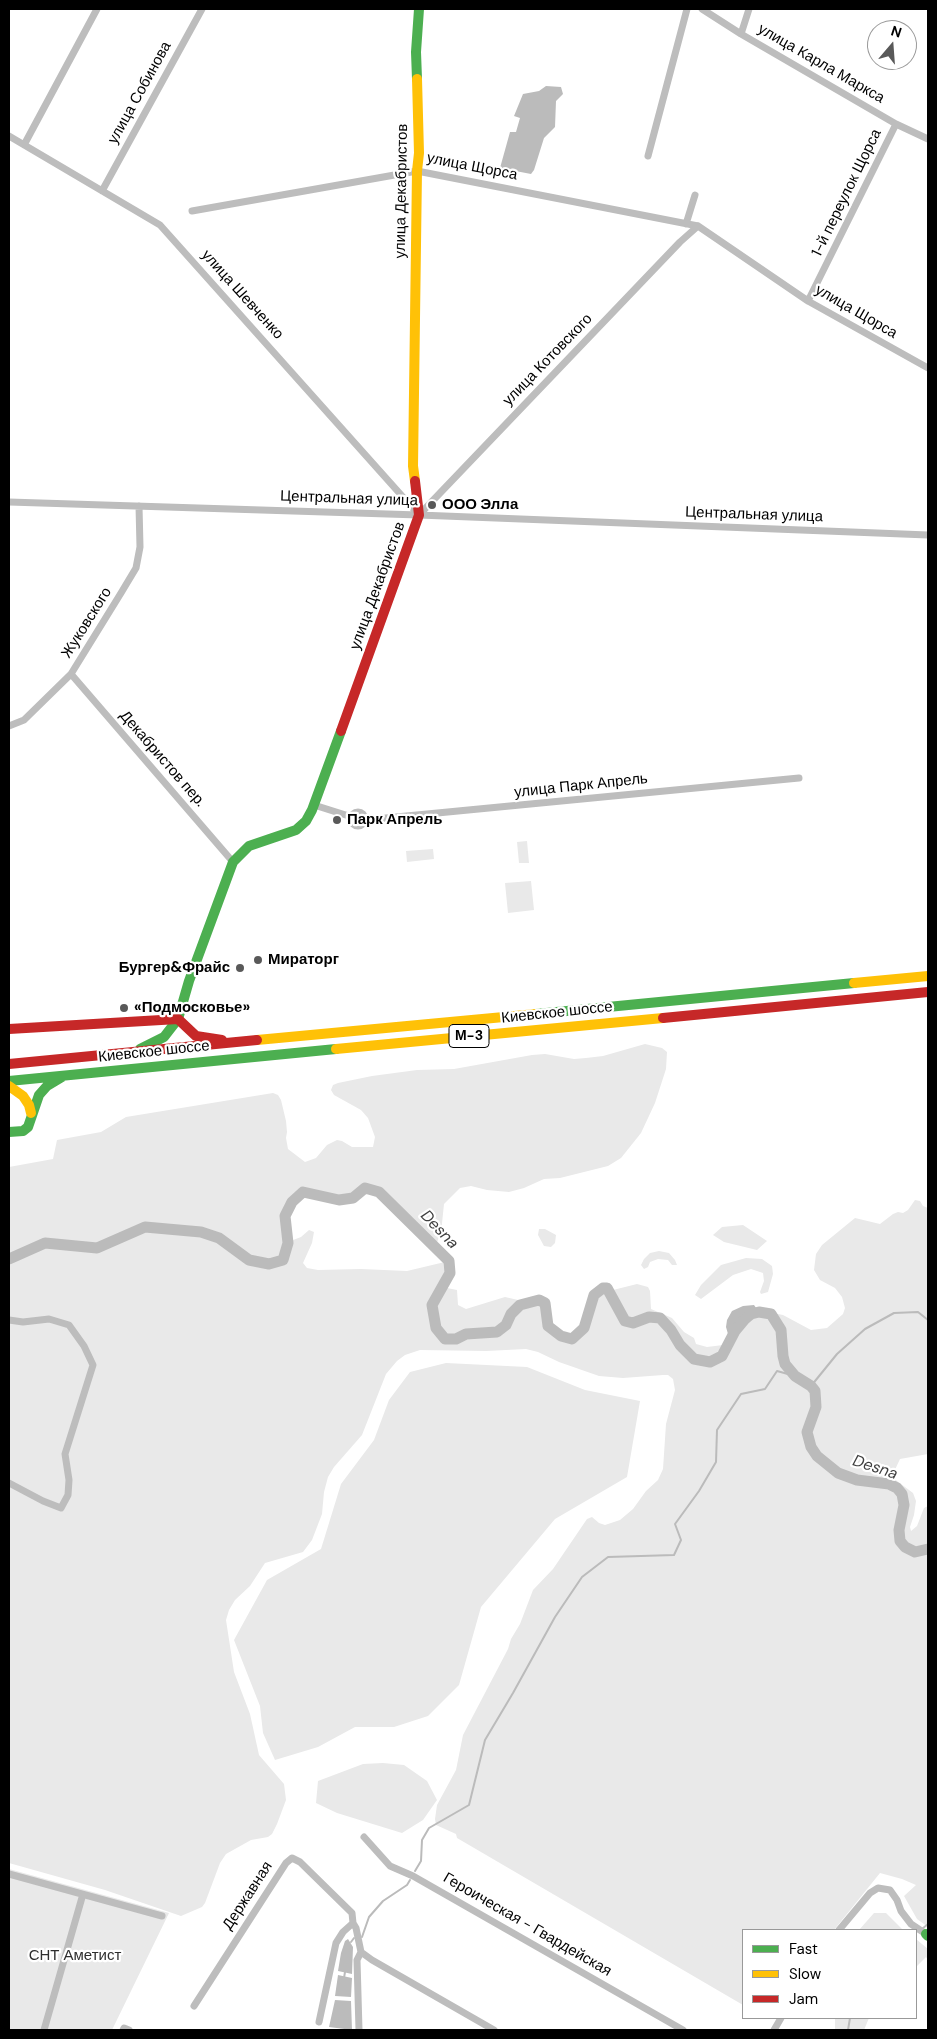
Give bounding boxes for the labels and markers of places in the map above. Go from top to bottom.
place label: ООО Элла [442,496,518,514]
marker: ООО Элла [426,499,438,511]
place label: Парк Апрель [347,811,442,829]
marker: Парк Апрель [331,814,343,826]
place label: Мираторг [268,951,339,969]
marker: Мираторг [252,954,264,966]
place label: Бургер&Фрайс [119,959,230,977]
marker: Бургер&Фрайс [234,962,246,974]
place label: «Подмосковье» [134,999,250,1017]
marker: «Подмосковье» [118,1002,130,1014]

